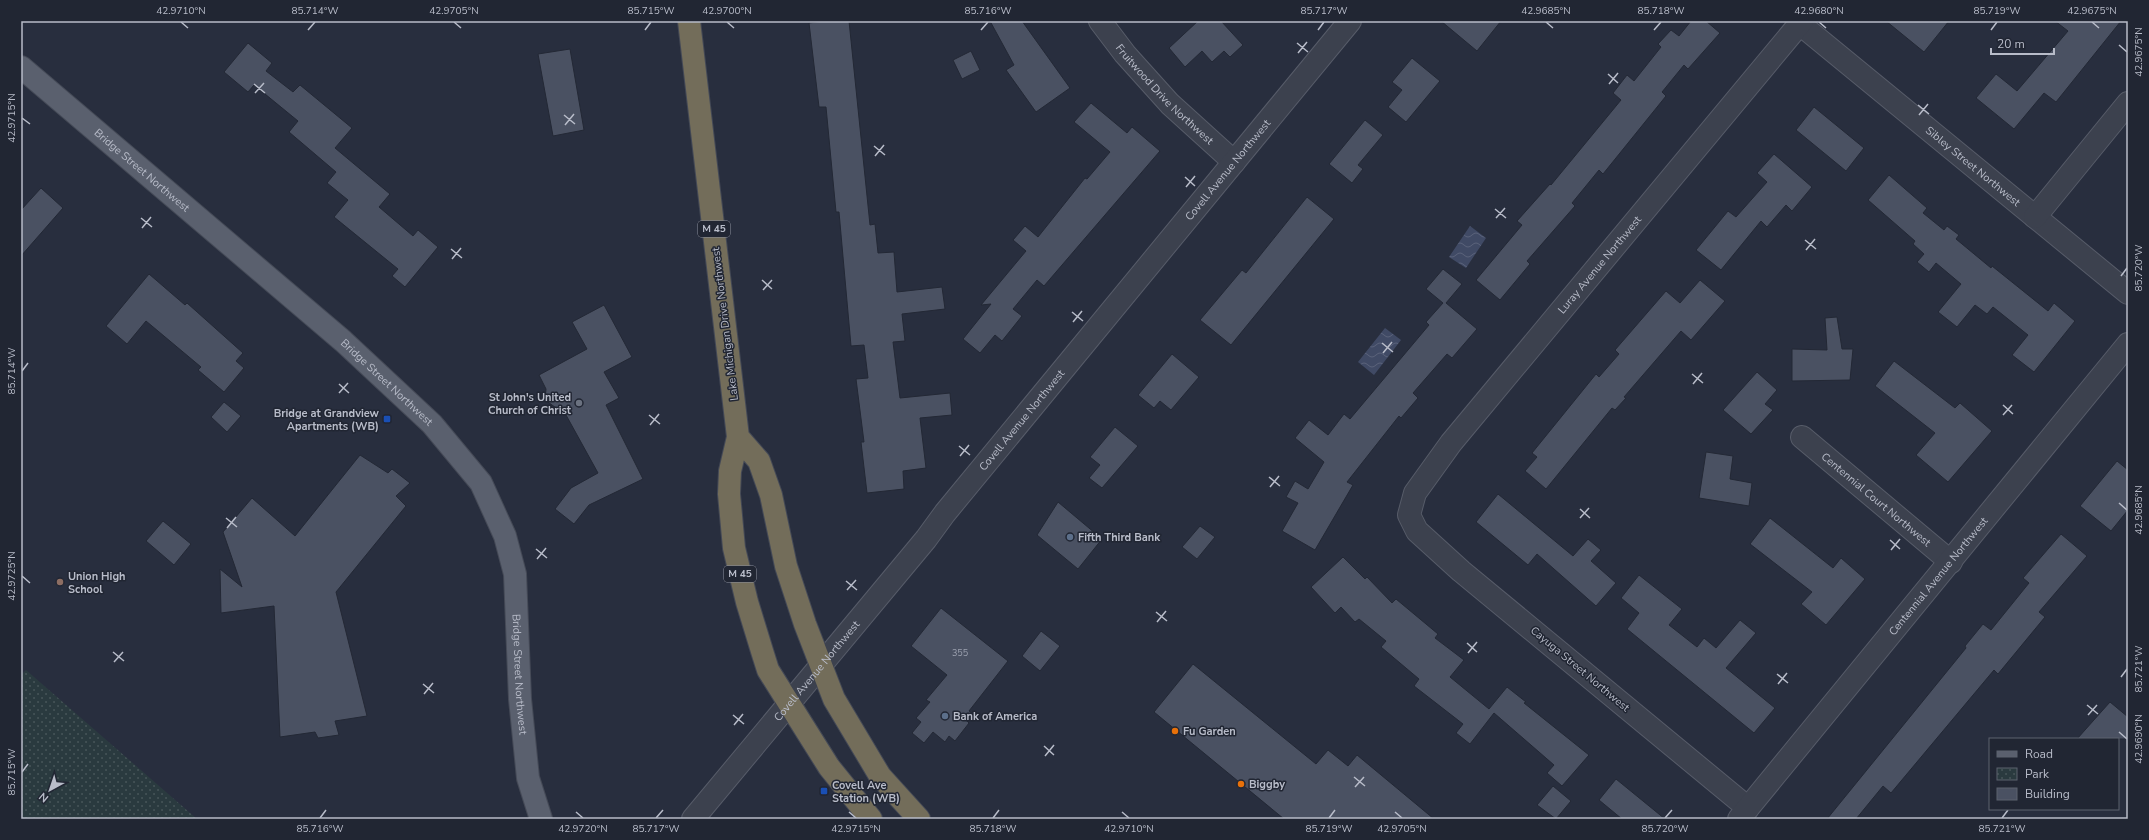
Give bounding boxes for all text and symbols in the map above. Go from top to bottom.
text: 42.9710°N [156,4,206,18]
text: 85.714°W [291,4,339,18]
text: 42.9705°N [429,4,479,18]
text: 85.715°W [627,4,675,18]
text: 42.9700°N [702,4,752,18]
text: 85.716°W [964,4,1012,18]
text: 85.717°W [1300,4,1348,18]
text: 42.9685°N [1521,4,1571,18]
text: 85.718°W [1637,4,1685,18]
text: 42.9680°N [1794,4,1844,18]
text: 85.719°W [1973,4,2021,18]
text: 42.9675°N [2067,4,2117,18]
text: 42.9675°N [2132,27,2146,77]
scale bar [1991,30,2054,56]
text: 20 m [1997,36,2025,52]
street label: Fruitwood Drive Northwest [1112,41,1217,148]
text: 42.9715°N [5,93,19,143]
street label: Covell Avenue Northwest [1181,116,1274,224]
street label: Sibley Street Northwest [1923,123,2024,210]
street label: Bridge Street Northwest [91,125,193,215]
street label: Luray Avenue Northwest [1554,212,1645,317]
road number: M 45 [698,221,730,237]
text: 85.720°W [2132,244,2146,292]
street label: Lake Michigan Drive Northwest [708,246,742,402]
street label: Bridge Street Northwest [338,335,437,429]
text: 85.714°W [5,347,19,395]
street label: Covell Avenue Northwest [975,366,1068,474]
place label: St John's United Church of Christ [488,390,572,418]
marker: St John's United Church of Christ [574,398,584,408]
place label: Bridge at Grandview Apartments (WB) [274,406,380,434]
marker: Bridge at Grandview Apartments (WB) [382,414,392,424]
street label: Centennial Court Northwest [1818,449,1934,550]
text: 42.9685°N [2132,485,2146,535]
street label: Centennial Avenue Northwest [1885,514,1991,638]
place label: Fifth Third Bank [1078,530,1161,545]
marker: Fifth Third Bank [1065,532,1075,542]
text: 42.9725°N [5,551,19,601]
road number: M 45 [724,566,756,582]
place label: Union High School [68,569,126,597]
marker: Union High School [55,577,65,587]
street label: Bridge Street Northwest [509,613,531,736]
street label: Covell Avenue Northwest [770,617,863,724]
street label: Cayuga Street Northwest [1527,623,1633,715]
text: 85.721°W [2132,645,2146,693]
house number: 355 [952,647,968,659]
place label: Bank of America [953,709,1037,724]
marker: Bank of America [940,711,950,721]
text: 42.9690°N [2132,714,2146,764]
place label: Fu Garden [1183,724,1236,739]
marker: Fu Garden [1170,726,1180,736]
legend [1989,738,2119,810]
text: Road [2025,746,2053,762]
text: 85.715°W [5,748,19,796]
text: Park [2025,766,2050,782]
north arrow [30,770,70,810]
place label: Biggby [1249,777,1285,792]
place label: Covell Ave Station (WB) [832,778,900,806]
marker: Biggby [1236,779,1246,789]
marker: Covell Ave Station (WB) [819,786,829,796]
text: Building [2025,786,2070,802]
text: N [36,789,52,806]
text: 85.716°W [296,822,344,836]
text: 42.9720°N [558,822,608,836]
text: 85.717°W [632,822,680,836]
text: 42.9715°N [831,822,881,836]
text: 85.718°W [969,822,1017,836]
text: 42.9710°N [1104,822,1154,836]
text: 85.719°W [1305,822,1353,836]
text: 42.9705°N [1377,822,1427,836]
text: 85.720°W [1641,822,1689,836]
text: 85.721°W [1978,822,2026,836]

